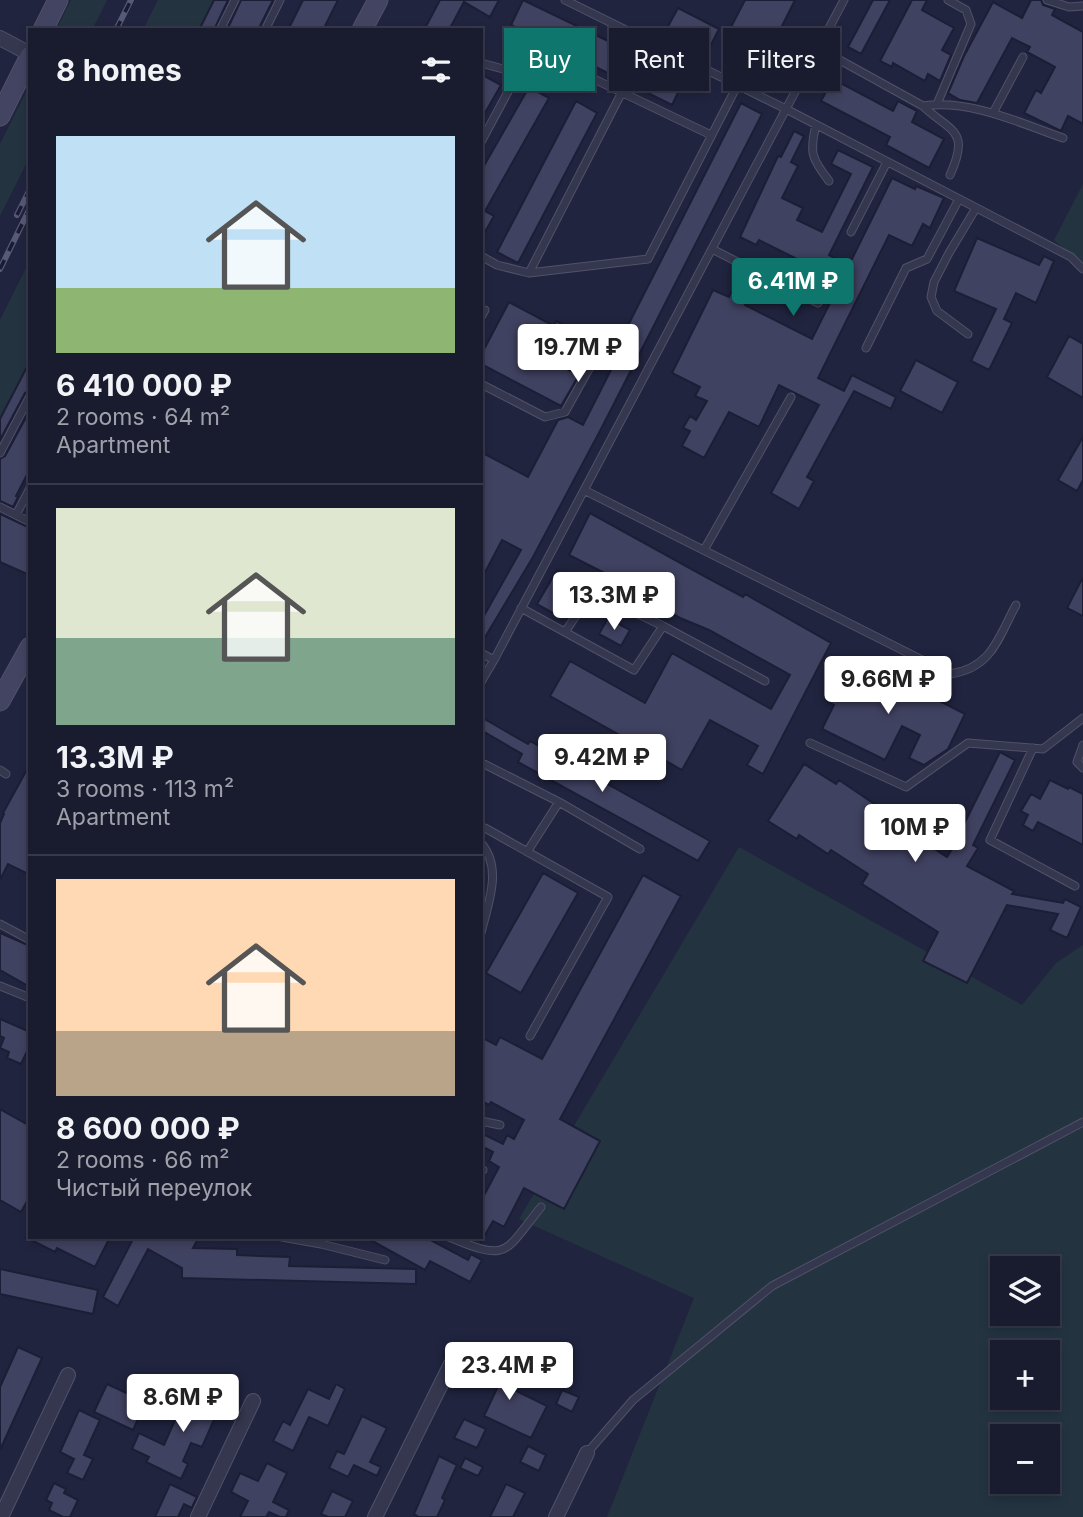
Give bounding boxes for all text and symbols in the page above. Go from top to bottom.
chip: Buy [504,28,595,91]
chip: Rent [609,28,709,91]
chip: Filters [723,28,840,91]
icon: filters [417,51,455,89]
text: 8 homes [56,52,182,88]
icon: home [193,182,319,308]
pin: 6.41M ₽ [728,258,858,318]
text: 6.41M ₽ [748,267,838,295]
pin: 19.7M ₽ [513,324,643,384]
text: 19.7M ₽ [534,333,622,361]
text: 6 410 000 ₽ [56,367,232,403]
text: 2 rooms · 64 m² [56,403,230,431]
text: Apartment [56,431,170,459]
icon: home [193,554,319,680]
pin: 13.3M ₽ [549,572,679,632]
text: 13.3M ₽ [569,581,659,609]
pin: 9.66M ₽ [823,656,953,716]
text: 9.66M ₽ [840,665,936,693]
pin: 9.42M ₽ [537,734,667,794]
text: 13.3M ₽ [56,739,174,775]
text: 9.42M ₽ [554,743,650,771]
text: 3 rooms · 113 m² [56,775,234,803]
text: Apartment [56,803,170,831]
pin: 10M ₽ [866,804,964,864]
text: 10M ₽ [880,813,950,841]
icon: home [193,925,319,1051]
text: 8 600 000 ₽ [56,1110,240,1146]
text: 2 rooms · 66 m² [56,1146,230,1174]
text: Чистый переулок [56,1174,252,1202]
map controls [990,1256,1060,1494]
button: layers [990,1256,1060,1326]
button: + [990,1340,1060,1410]
pin: 23.4M ₽ [444,1342,574,1402]
text: 23.4M ₽ [461,1351,557,1379]
pin: 8.6M ₽ [126,1374,240,1434]
text: 8.6M ₽ [143,1383,223,1411]
button: − [990,1424,1060,1494]

